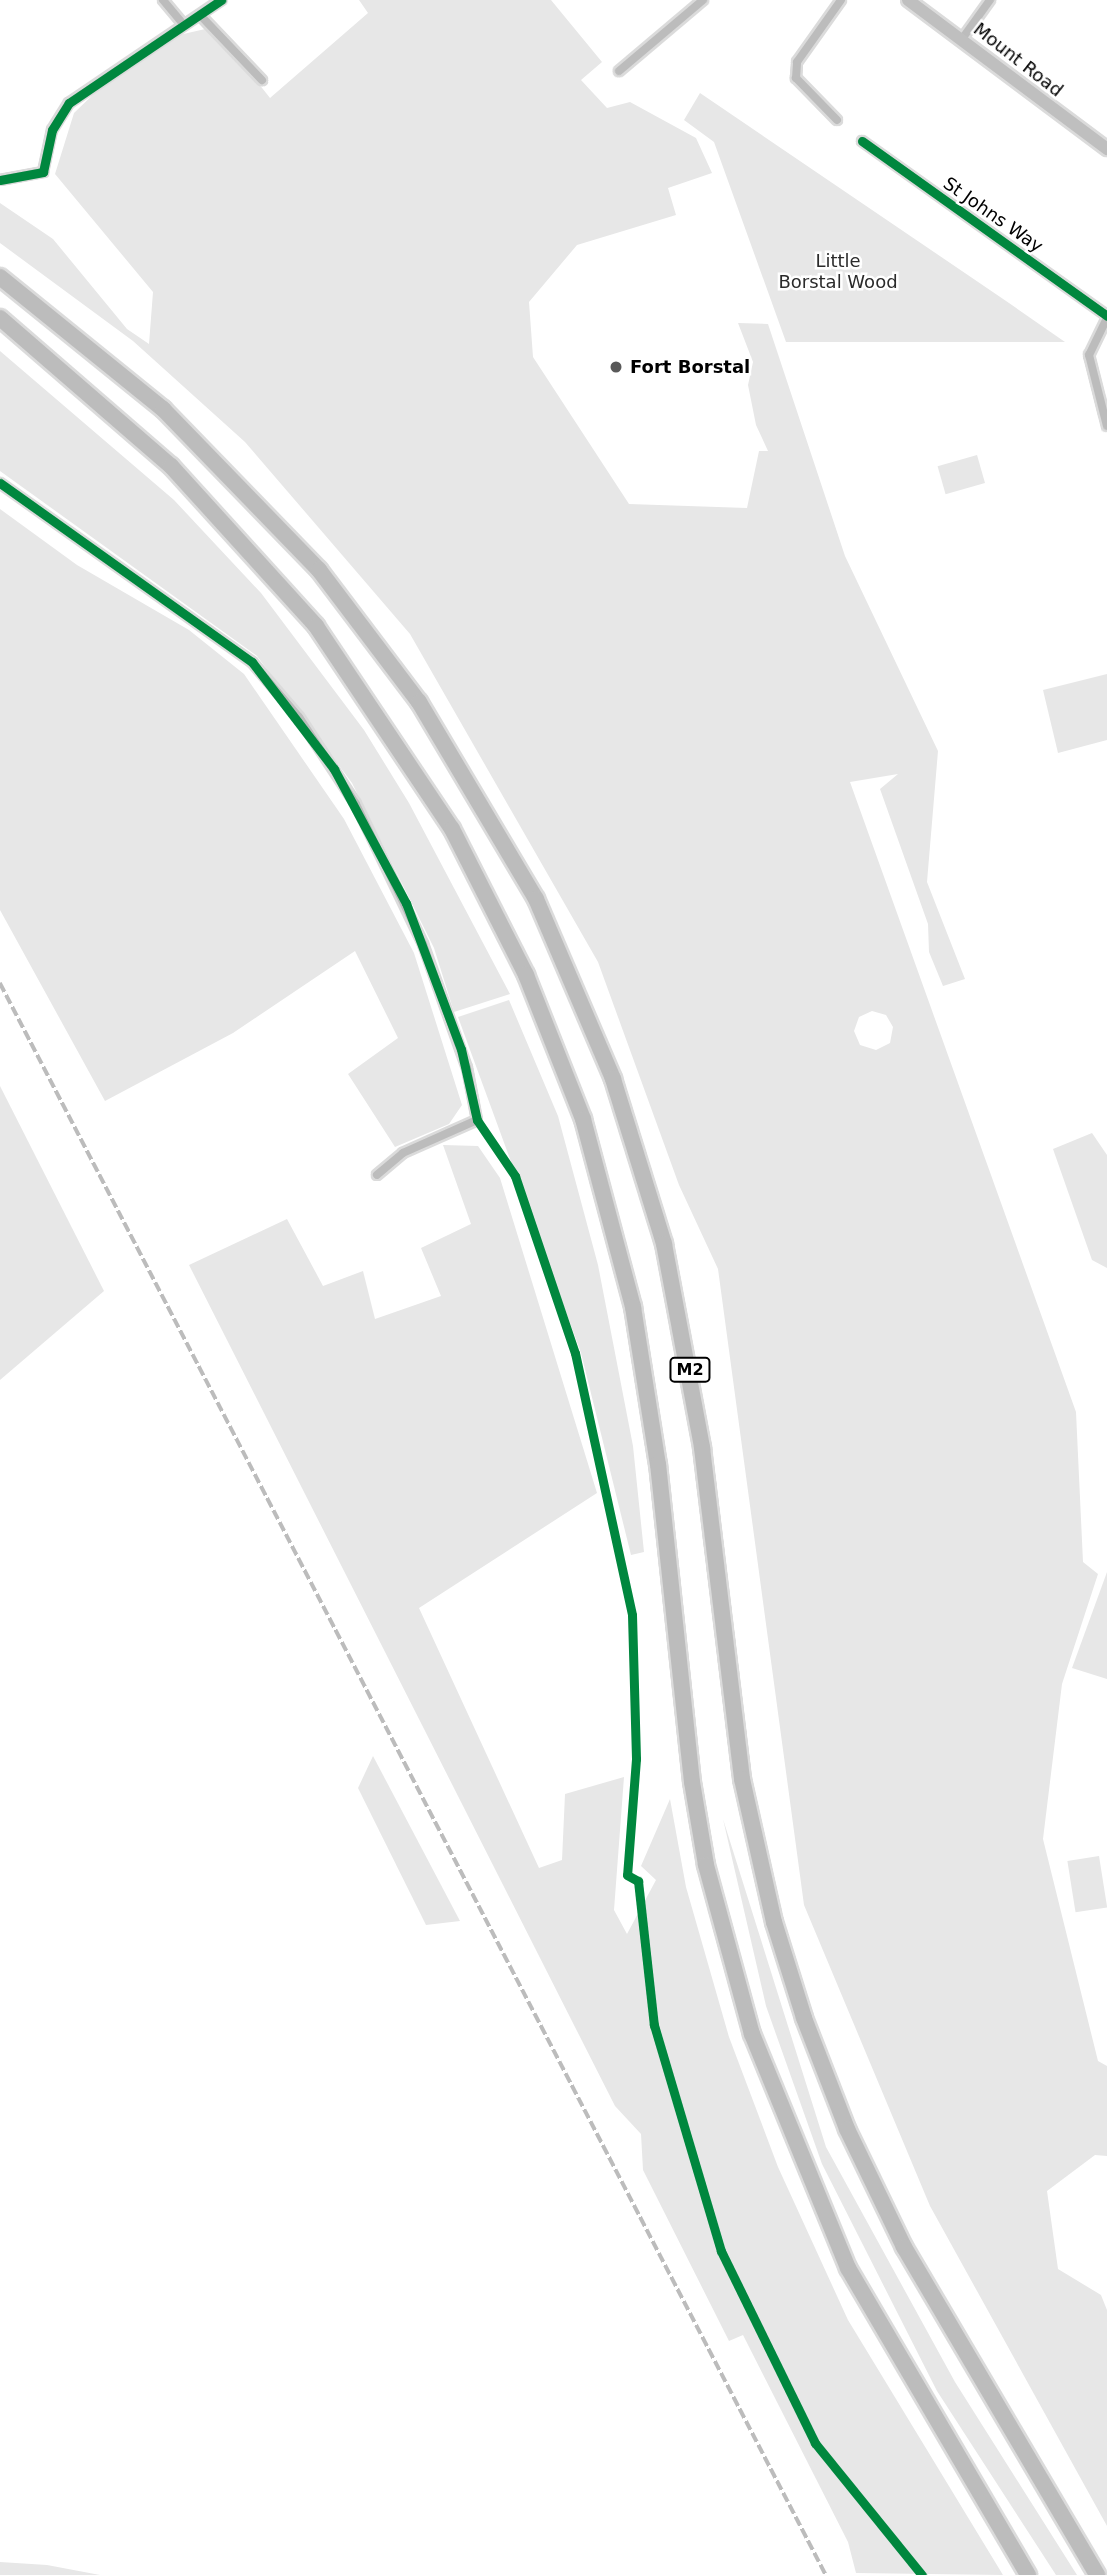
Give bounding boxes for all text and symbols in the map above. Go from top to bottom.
street label: Mount Road [969,18,1067,102]
street label: St Johns Way [939,173,1047,257]
park label: Little Borstal Wood [778,251,898,294]
place label: Fort Borstal [630,356,750,378]
marker: Fort Borstal [608,359,624,375]
road number: M2 [669,1358,711,1382]

